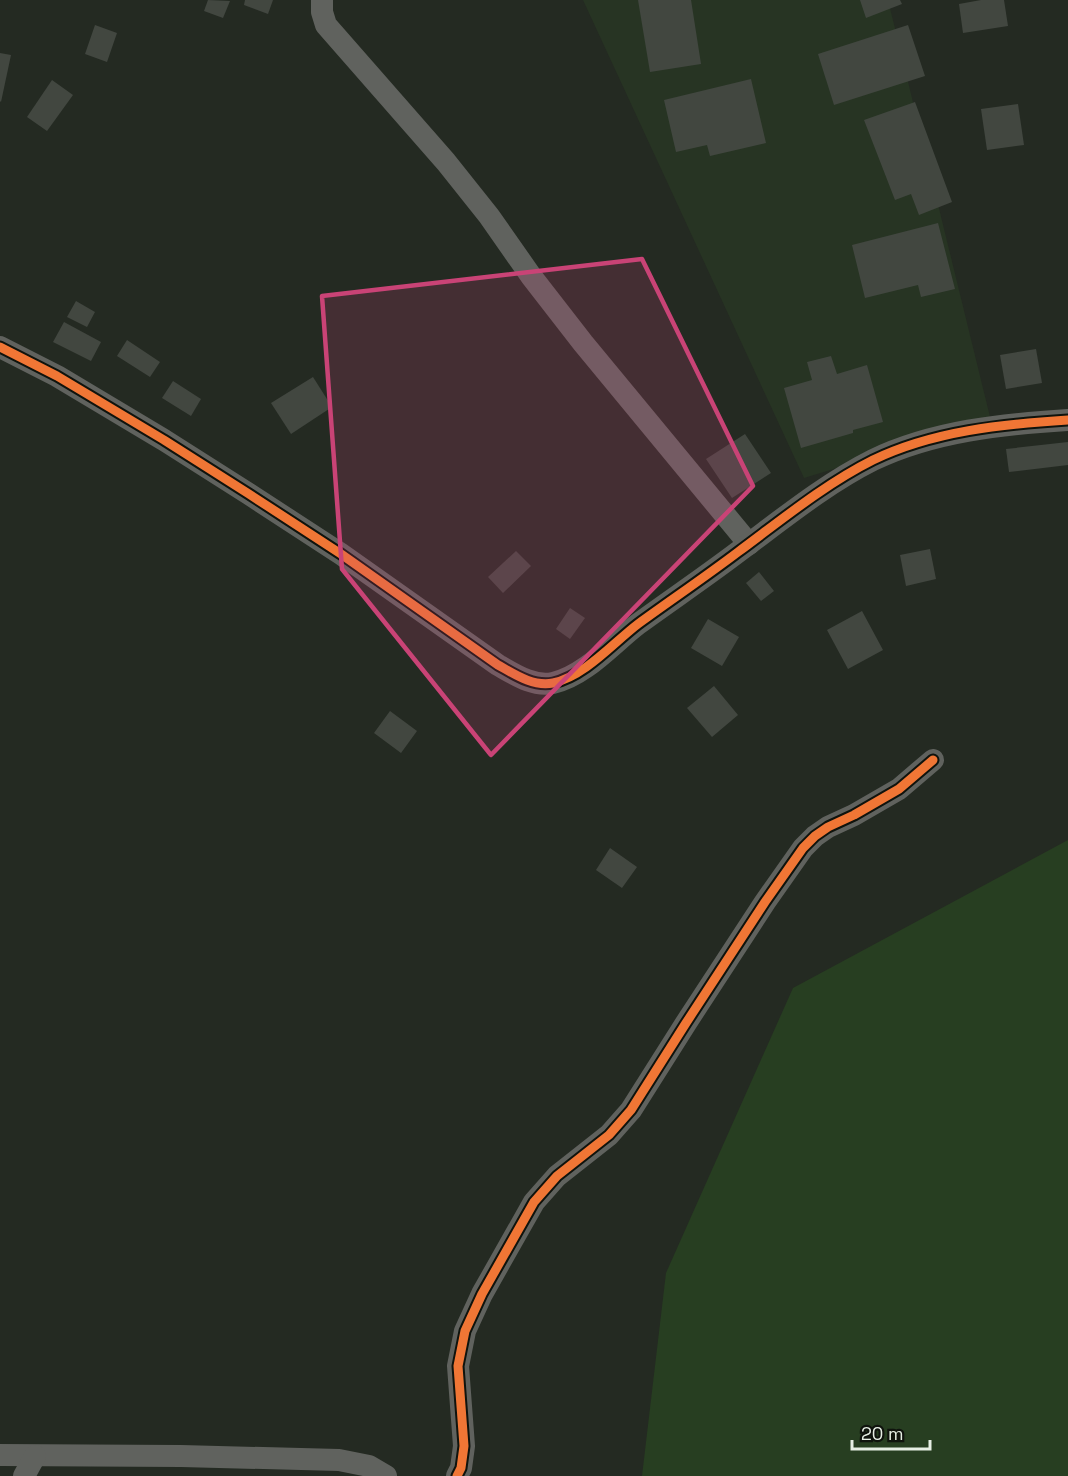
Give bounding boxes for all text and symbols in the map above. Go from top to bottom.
scale bar [852,1413,930,1451]
text: 20 m [861,1422,904,1445]

